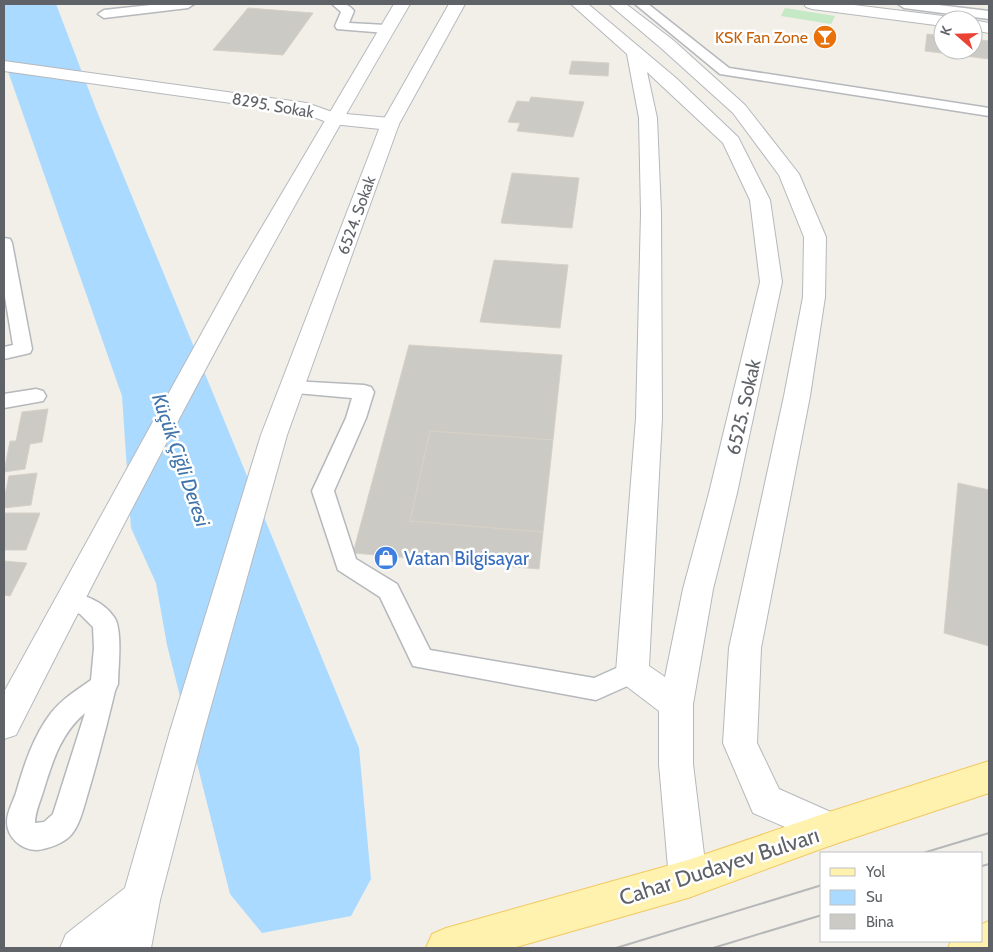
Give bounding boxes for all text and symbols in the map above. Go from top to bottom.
north arrow [933,10,983,60]
text: K [936,23,956,38]
bar icon: KSK Fan Zone [812,24,838,50]
place label: KSK Fan Zone [715,28,808,47]
street label: 8295. Sokak [230,89,316,122]
street label: 6524. Sokak [333,173,380,257]
street label: 6525. Sokak [721,357,766,457]
water label: Küçük Çiğli Deresi [147,390,215,530]
shop icon: Vatan Bilgisayar [373,545,399,571]
place label: Vatan Bilgisayar [404,547,529,570]
street label: Cahar Dudayev Bulvarı [616,821,822,912]
legend [820,852,983,942]
text: Yol [865,863,885,881]
text: Su [866,888,883,906]
text: Bina [866,913,894,931]

